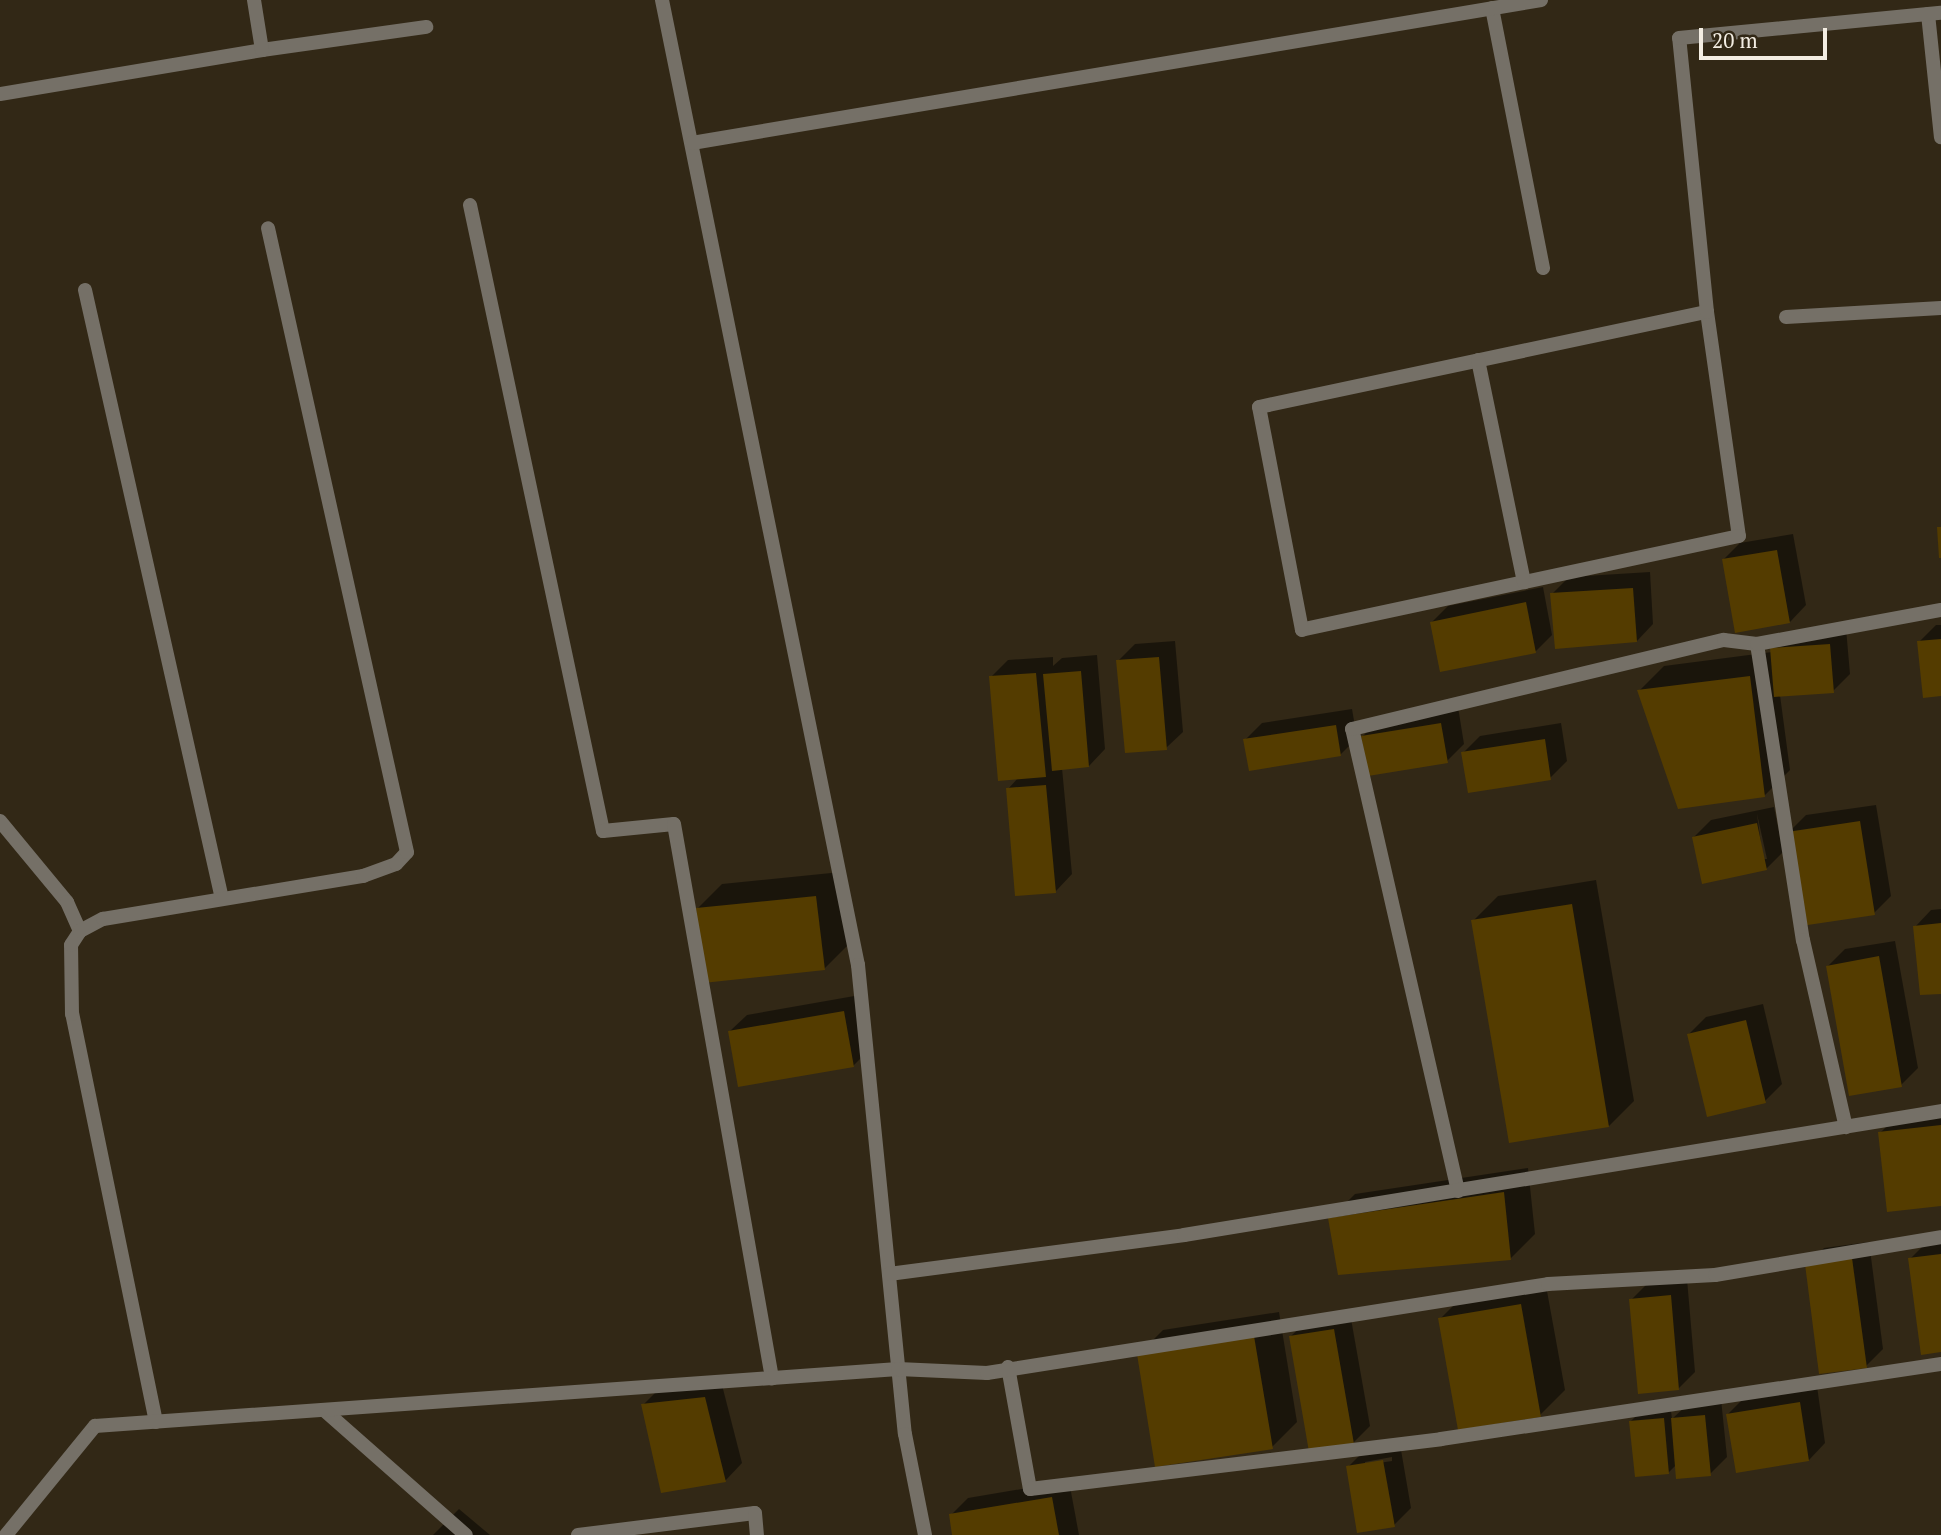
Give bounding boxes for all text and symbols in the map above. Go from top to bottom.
scale bar [1703,14,1831,58]
text: 20 m [1712,26,1758,54]

